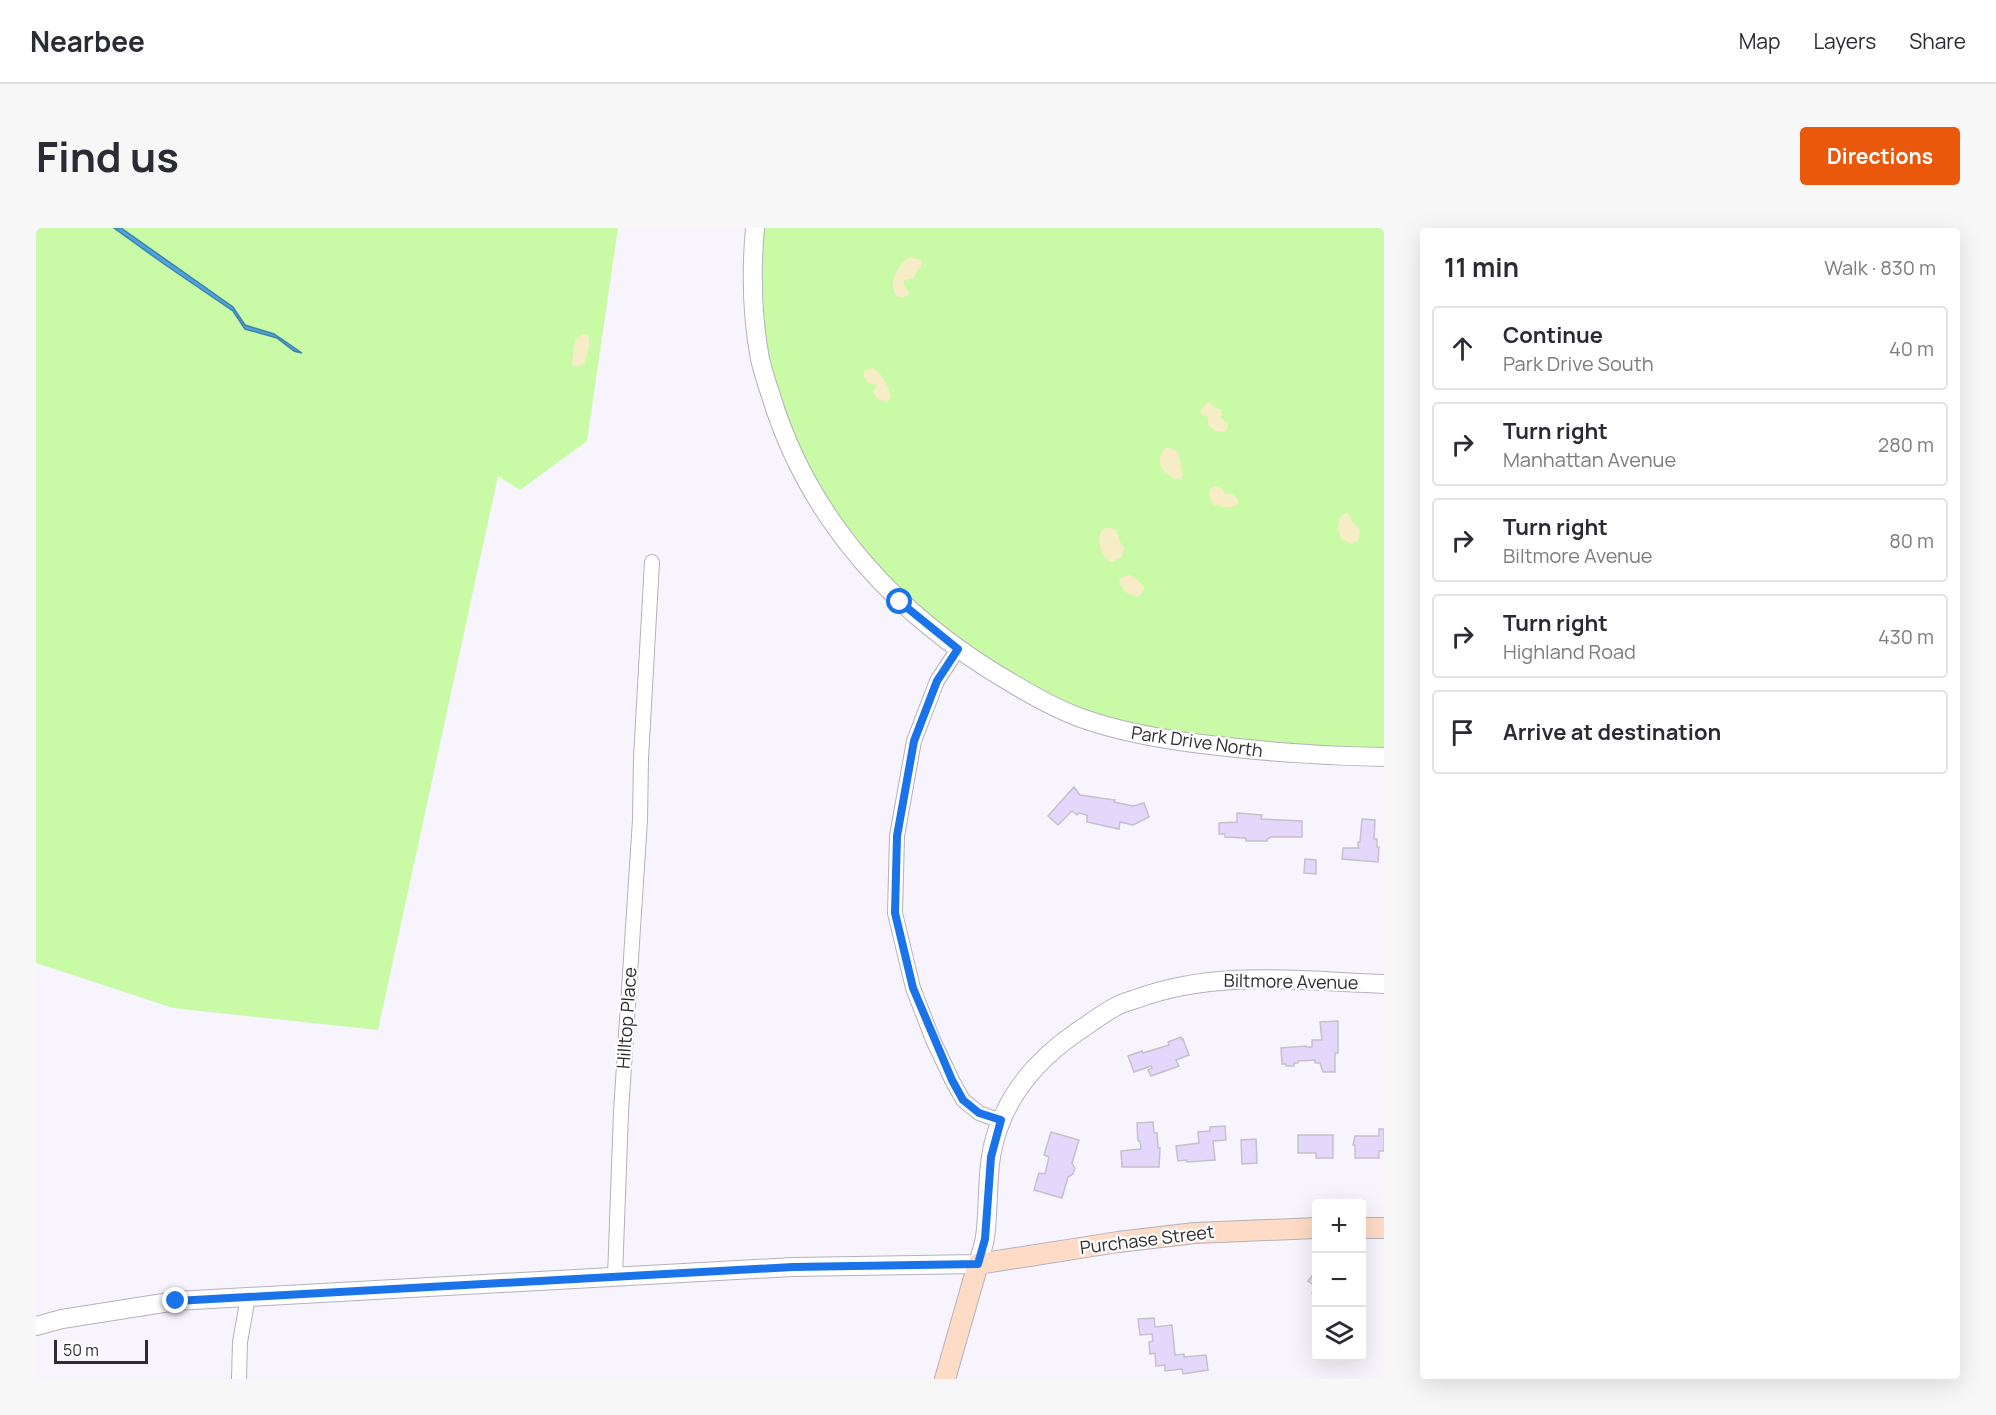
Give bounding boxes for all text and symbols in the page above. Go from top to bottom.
text: Nearbee [30,22,145,60]
text: Map [1739,27,1780,55]
text: Layers [1813,27,1876,55]
text: Share [1909,27,1966,55]
text: Find us [36,127,179,185]
button: Directions [1800,127,1960,185]
text: 11 min [1444,249,1519,285]
text: Walk · 830 m [1824,254,1936,281]
text: Continue [1503,320,1603,350]
icon: ahead [1446,332,1479,365]
text: 40 m [1889,335,1934,362]
text: Park Drive South [1503,350,1654,377]
text: Turn right [1503,416,1608,446]
icon: right [1446,428,1479,461]
text: 280 m [1878,431,1934,458]
text: Manhattan Avenue [1503,446,1676,473]
text: Turn right [1503,512,1608,542]
icon: right [1446,524,1479,557]
text: 80 m [1889,527,1934,554]
text: Biltmore Avenue [1503,542,1653,569]
route start [886,588,912,614]
text: Turn right [1503,608,1608,638]
icon: right [1446,620,1479,653]
text: 430 m [1878,623,1934,650]
text: Highland Road [1503,638,1636,665]
icon: arrive [1446,716,1479,749]
text: Arrive at destination [1503,717,1721,747]
street label: Park Drive North [1130,720,1264,762]
street label: Hilltop Place [610,966,642,1070]
street label: Biltmore Avenue [1224,968,1358,994]
map controls [1312,1199,1366,1361]
button: + [1312,1199,1366,1253]
street label: Purchase Street [1078,1219,1215,1259]
button: − [1312,1253,1366,1307]
route end [162,1287,188,1313]
button: layers [1312,1307,1366,1361]
scale bar [54,1337,148,1364]
text: 50 m [63,1339,99,1361]

